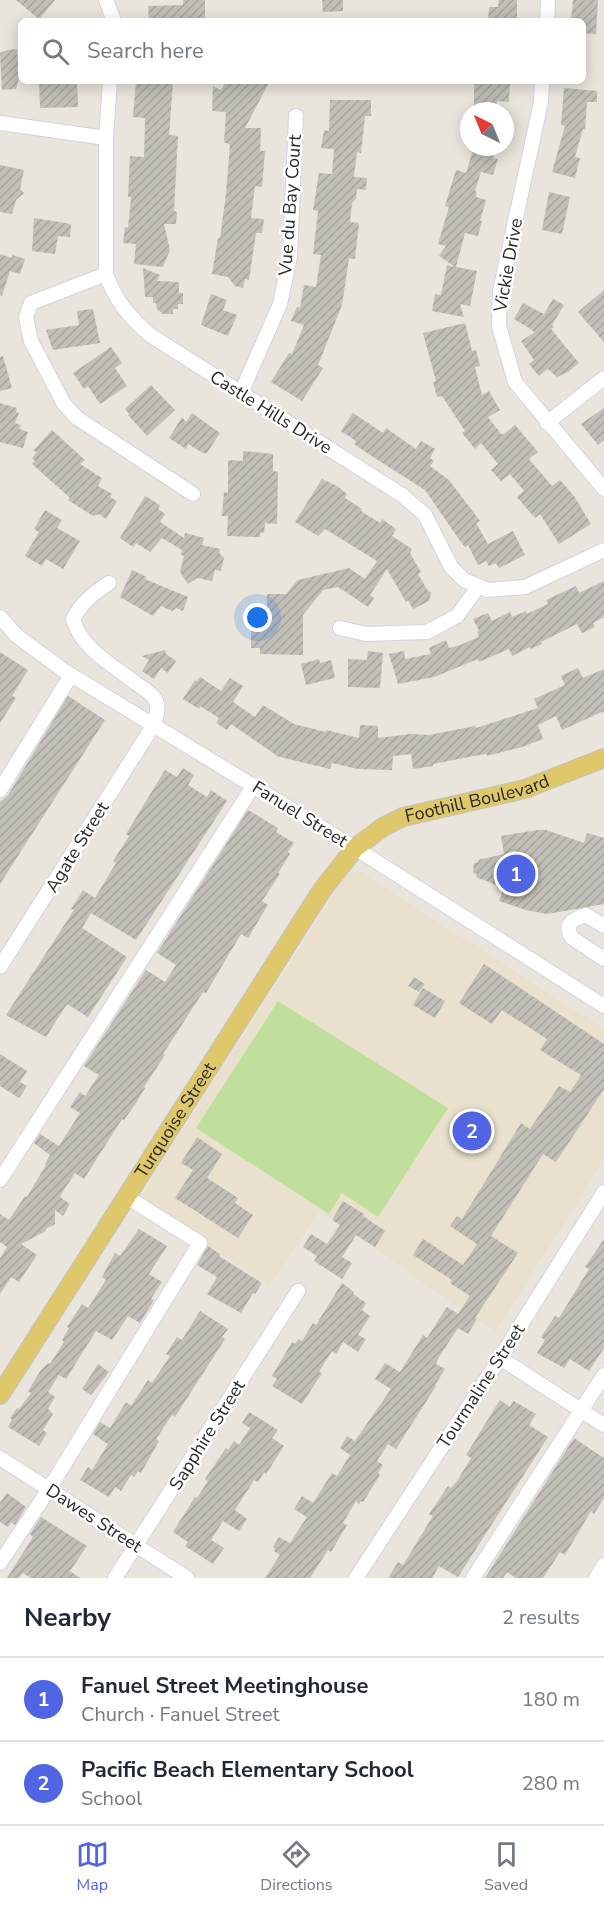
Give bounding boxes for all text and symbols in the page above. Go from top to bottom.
search box [18,18,586,84]
icon: search [39,35,72,68]
text: Search here [87,36,204,66]
north arrow [460,102,514,156]
street label: Vue du Bay Court [273,133,307,277]
street label: Vickie Drive [488,216,528,315]
street label: Castle Hills Drive [205,365,337,459]
your location [243,603,272,632]
street label: Foothill Boulevard [403,769,553,828]
street label: Fanuel Street [248,775,353,853]
street label: Agate Street [40,797,115,897]
pin: 1 [496,852,536,896]
street label: Turquoise Street [129,1057,221,1183]
pin: 2 [452,1108,492,1154]
street label: Tourmaline Street [432,1318,531,1453]
street label: Sapphire Street [164,1375,251,1495]
street label: Dawes Street [41,1478,147,1558]
text: Nearby [24,1600,111,1635]
text: 2 results [502,1604,580,1631]
text: Fanuel Street Meetinghouse [81,1671,368,1701]
text: 1 [38,1686,50,1713]
text: 180 m [522,1686,580,1713]
text: Church · Fanuel Street [81,1701,280,1728]
text: Pacific Beach Elementary School [81,1755,414,1785]
text: 2 [38,1770,50,1797]
text: 280 m [522,1770,580,1797]
text: School [81,1785,142,1812]
tab: Map [76,1838,109,1896]
tab: Directions [260,1838,332,1896]
tab: Saved [484,1838,528,1896]

